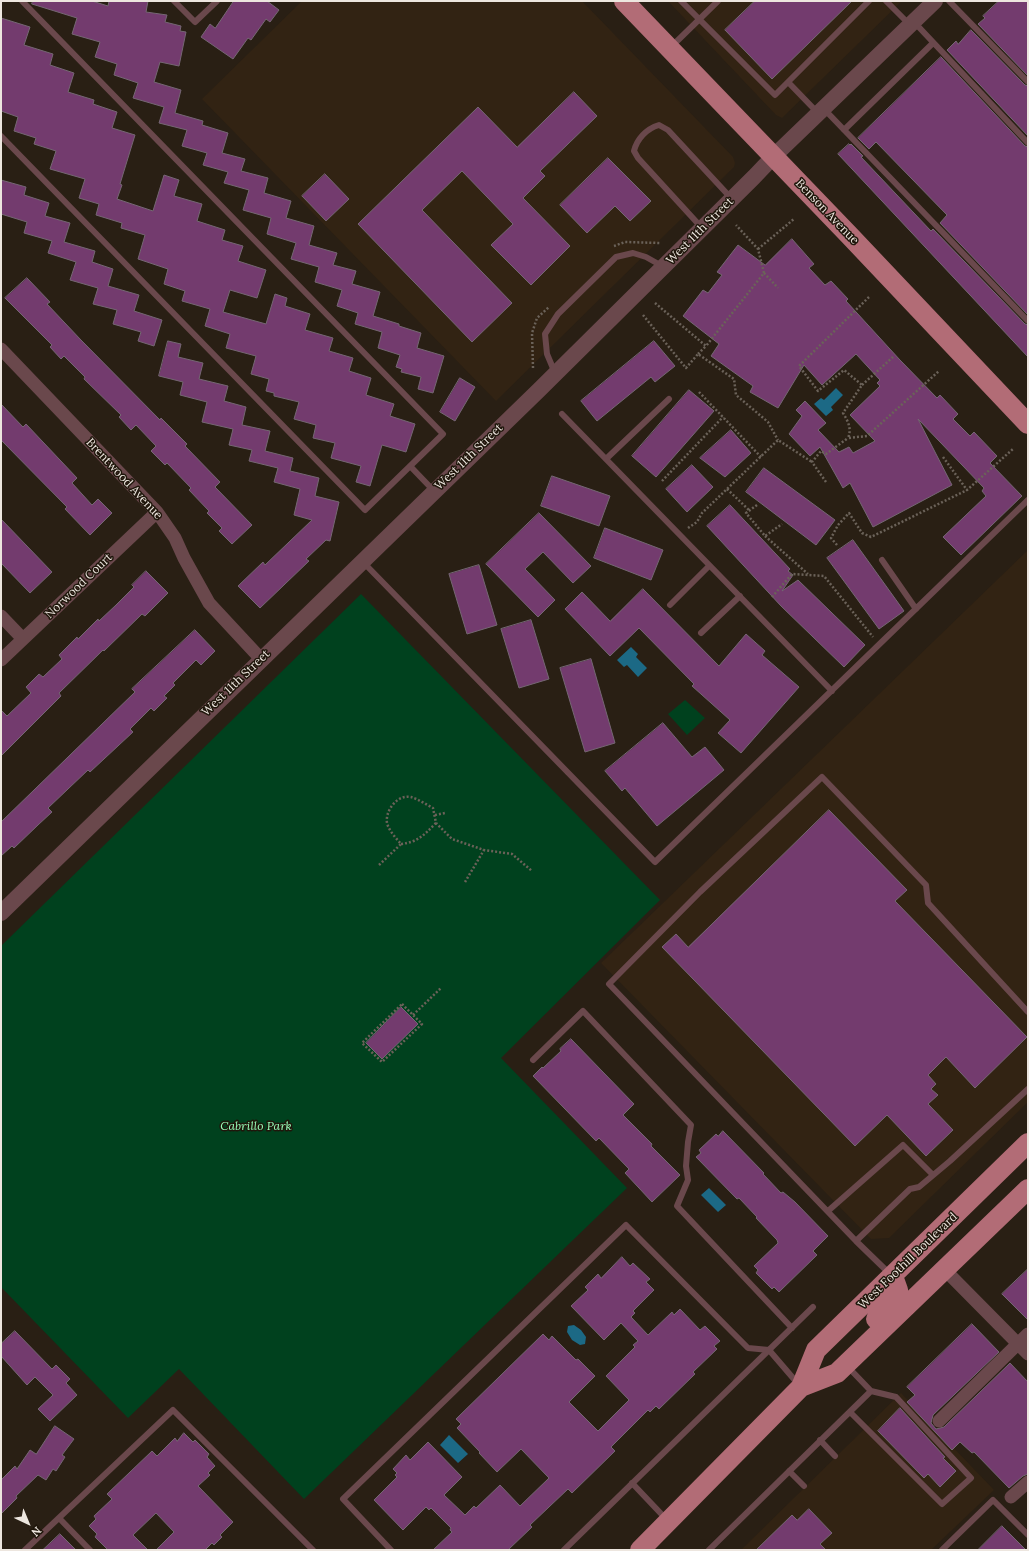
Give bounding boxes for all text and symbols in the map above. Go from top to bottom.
street label: Benson Avenue [792,176,862,248]
street label: West 11th Street [663,194,737,268]
street label: West 11th Street [432,421,506,493]
street label: Brentwood Avenue [83,435,165,523]
street label: Norwood Court [42,550,116,622]
street label: West 11th Street [199,647,273,719]
park label: Cabrillo Park [220,1120,292,1134]
street label: West Foothill Boulevard [855,1210,961,1312]
north arrow [8,1503,48,1543]
text: N [28,1524,44,1540]

